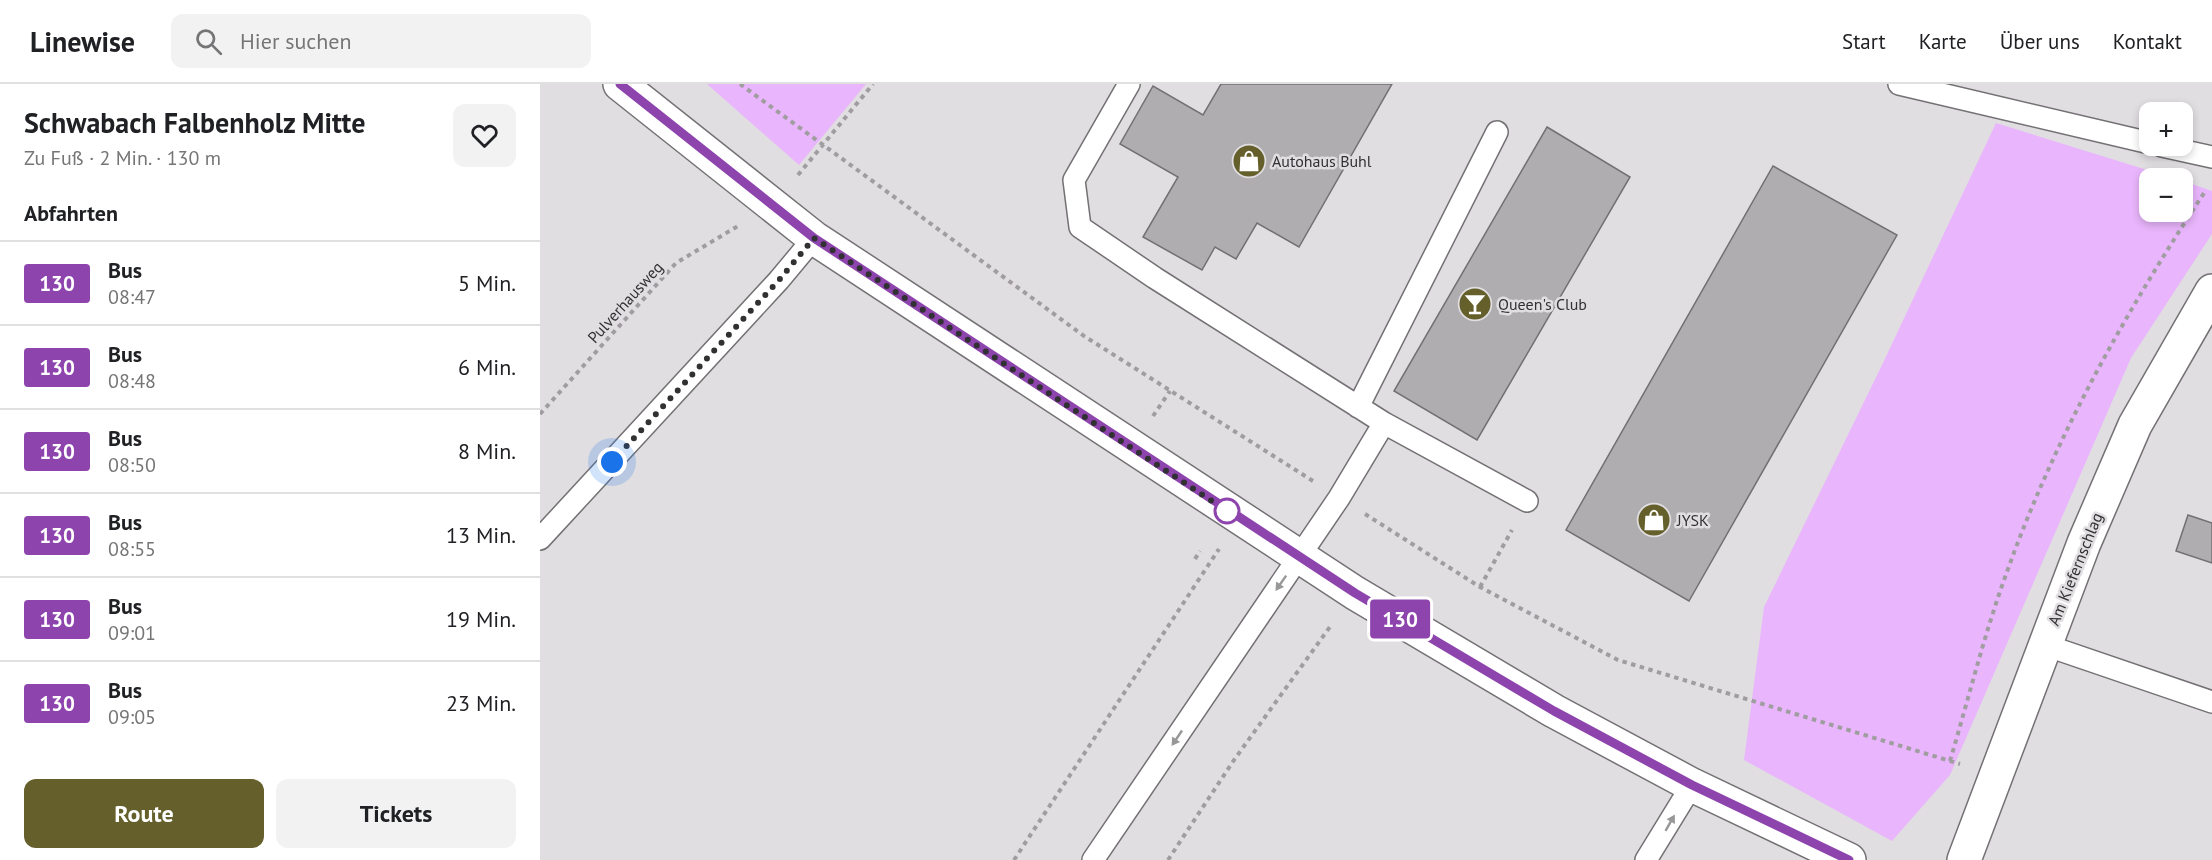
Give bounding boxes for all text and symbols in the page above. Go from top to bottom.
search box [171,14,591,68]
text: Linewise [30,23,135,60]
icon: search [192,25,225,58]
text: Hier suchen [240,27,352,55]
text: Start [1842,28,1886,55]
text: Karte [1919,28,1967,55]
text: Über uns [2000,28,2080,55]
text: Kontakt [2113,28,2182,55]
map controls [2139,102,2193,222]
button: + [2139,102,2193,156]
text: Schwabach Falbenholz Mitte [24,104,365,141]
button: heart [453,104,516,167]
shop icon: Autohaus Buhl [1231,143,1267,179]
text: Zu Fuß · 2 Min. · 130 m [24,145,221,171]
place label: Autohaus Buhl [1272,151,1372,171]
button: − [2139,168,2193,222]
text: Abfahrten [24,199,118,227]
text: Bus [108,256,142,284]
street label: Pulverhausweg [583,257,667,347]
text: 5 Min. [458,269,516,297]
text: 130 [39,270,75,297]
text: 08:47 [108,284,156,310]
bar icon: Queen's Club [1457,286,1493,322]
place label: Queen's Club [1498,294,1587,314]
text: Bus [108,340,142,368]
text: 6 Min. [458,353,516,381]
text: 130 [39,354,75,381]
text: 08:48 [108,368,156,394]
text: Bus [108,424,142,452]
text: 8 Min. [458,437,516,465]
text: 130 [39,438,75,465]
your location [597,447,627,477]
text: 08:50 [108,452,156,478]
unlabelled marker [1214,498,1240,524]
shop icon: JYSK [1636,502,1672,538]
text: Bus [108,508,142,536]
place label: JYSK [1676,510,1709,530]
street label: Am Kiefernschlag [2043,510,2107,628]
text: 13 Min. [446,521,516,549]
text: 130 [39,522,75,549]
text: 08:55 [108,536,156,562]
one-way arrow [1276,575,1288,591]
text: Bus [108,592,142,620]
line badge: 130 [1366,600,1434,638]
text: 19 Min. [446,605,516,633]
text: 130 [39,606,75,633]
text: 130 [1382,606,1418,633]
text: 09:01 [108,620,156,646]
text: Bus [108,676,142,704]
text: 23 Min. [446,689,516,717]
text: 130 [39,690,75,717]
text: 09:05 [108,704,156,730]
one-way arrow [1171,729,1183,745]
button: Route [24,779,264,848]
button: Tickets [276,779,516,848]
one-way arrow [1665,815,1676,831]

